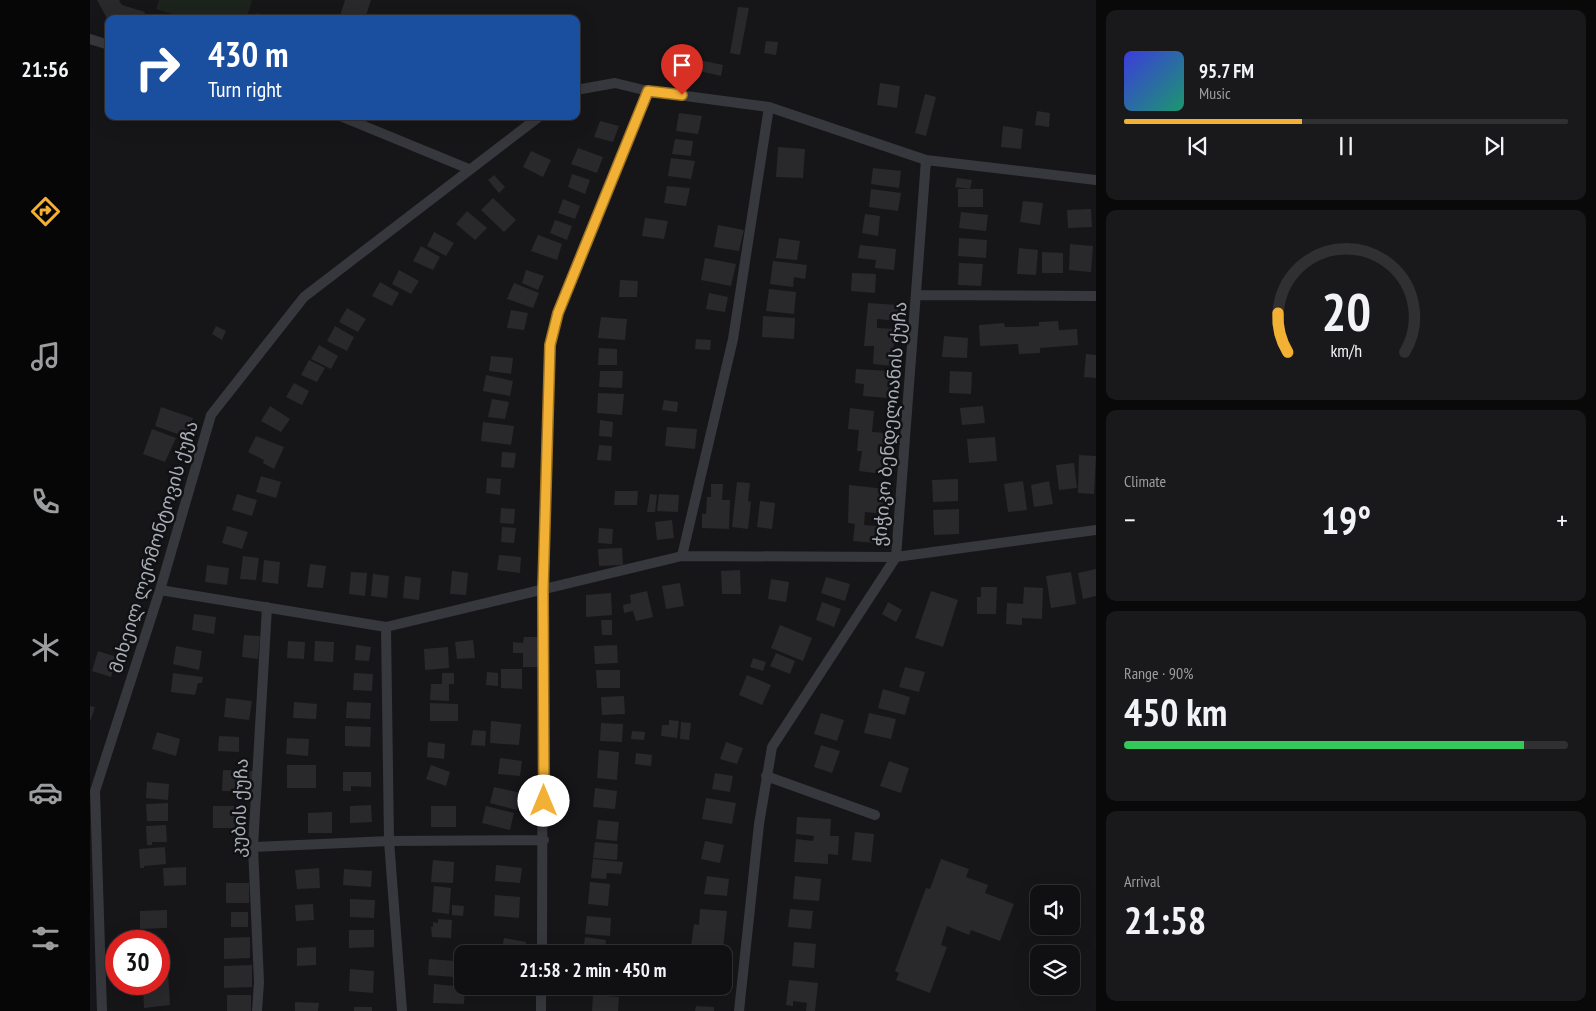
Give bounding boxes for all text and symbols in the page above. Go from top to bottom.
text: 430 m [208,31,289,77]
icon: right [125,35,190,100]
pin [661,44,703,95]
icon: arrive [668,51,696,79]
text: 21:56 [21,55,69,83]
text: 95.7 FM [1199,59,1254,83]
text: Turn right [208,75,282,103]
text: Music [1199,83,1231,103]
icon: previous [1184,132,1212,160]
icon: pause [1332,132,1360,160]
icon: next [1480,132,1508,160]
icon: directions [28,194,63,229]
text: 20 [1321,278,1371,345]
street label: ჭიჭიკო ბენდელიანის ქუჩა [867,301,912,547]
icon: music [28,339,63,374]
text: km/h [1330,339,1362,362]
street label: მიხეილ ლერმონტოვის ქუჩა [104,418,203,676]
text: Climate [1124,471,1166,491]
icon: phone [28,484,63,519]
text: 19° [1321,495,1371,544]
text: − [1124,501,1136,538]
text: + [1556,501,1568,538]
icon: climate [28,630,63,665]
text: Range · 90% [1124,663,1193,683]
text: 450 km [1124,687,1227,736]
street label: კუბის ქუჩა [226,758,253,858]
position arrow [517,774,569,826]
icon: car [28,775,63,810]
text: Arrival [1124,871,1160,891]
map controls [1030,885,1080,995]
button: sound [1030,885,1080,935]
text: 21:58 [1124,895,1206,944]
icon: filters [28,921,63,956]
speed limit sign: 30 [105,930,170,995]
button: layers [1030,945,1080,995]
text: 21:58 · 2 min · 450 m [520,958,666,982]

